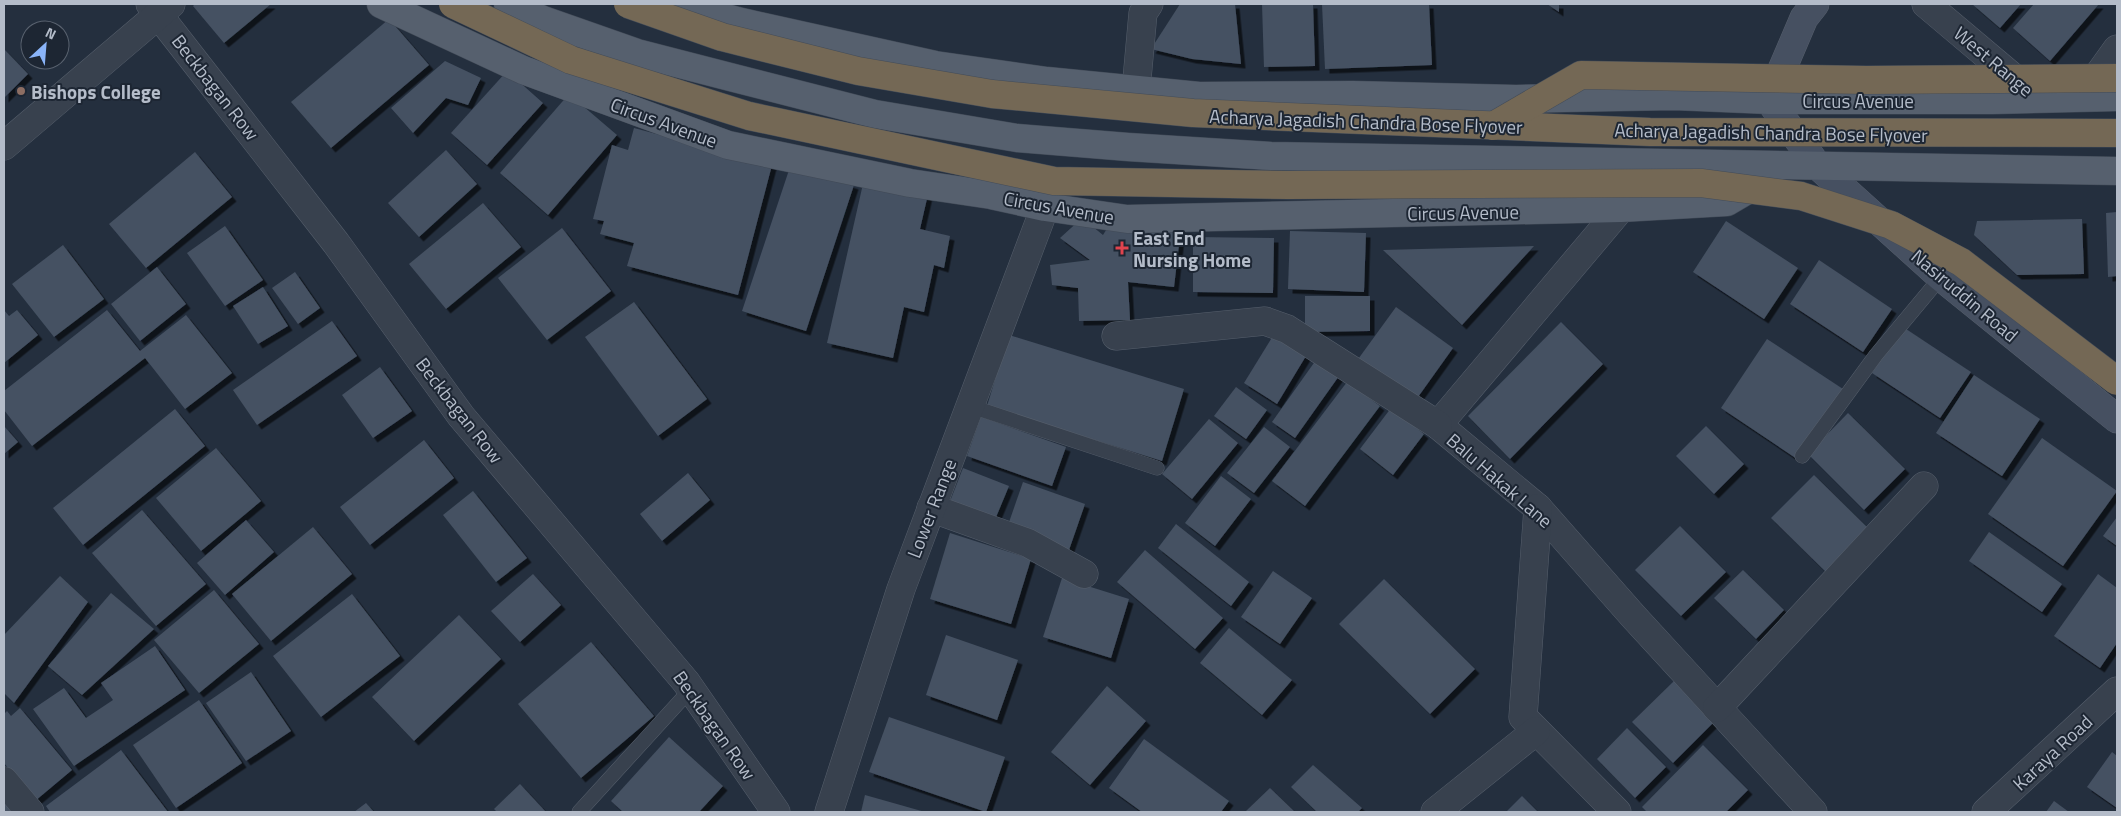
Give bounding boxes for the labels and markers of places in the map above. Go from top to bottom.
place label: Bishops College [31,77,161,106]
marker: Bishops College [15,85,27,97]
place label: East End Nursing Home [1133,223,1251,274]
marker: East End Nursing Home [1115,241,1129,255]

